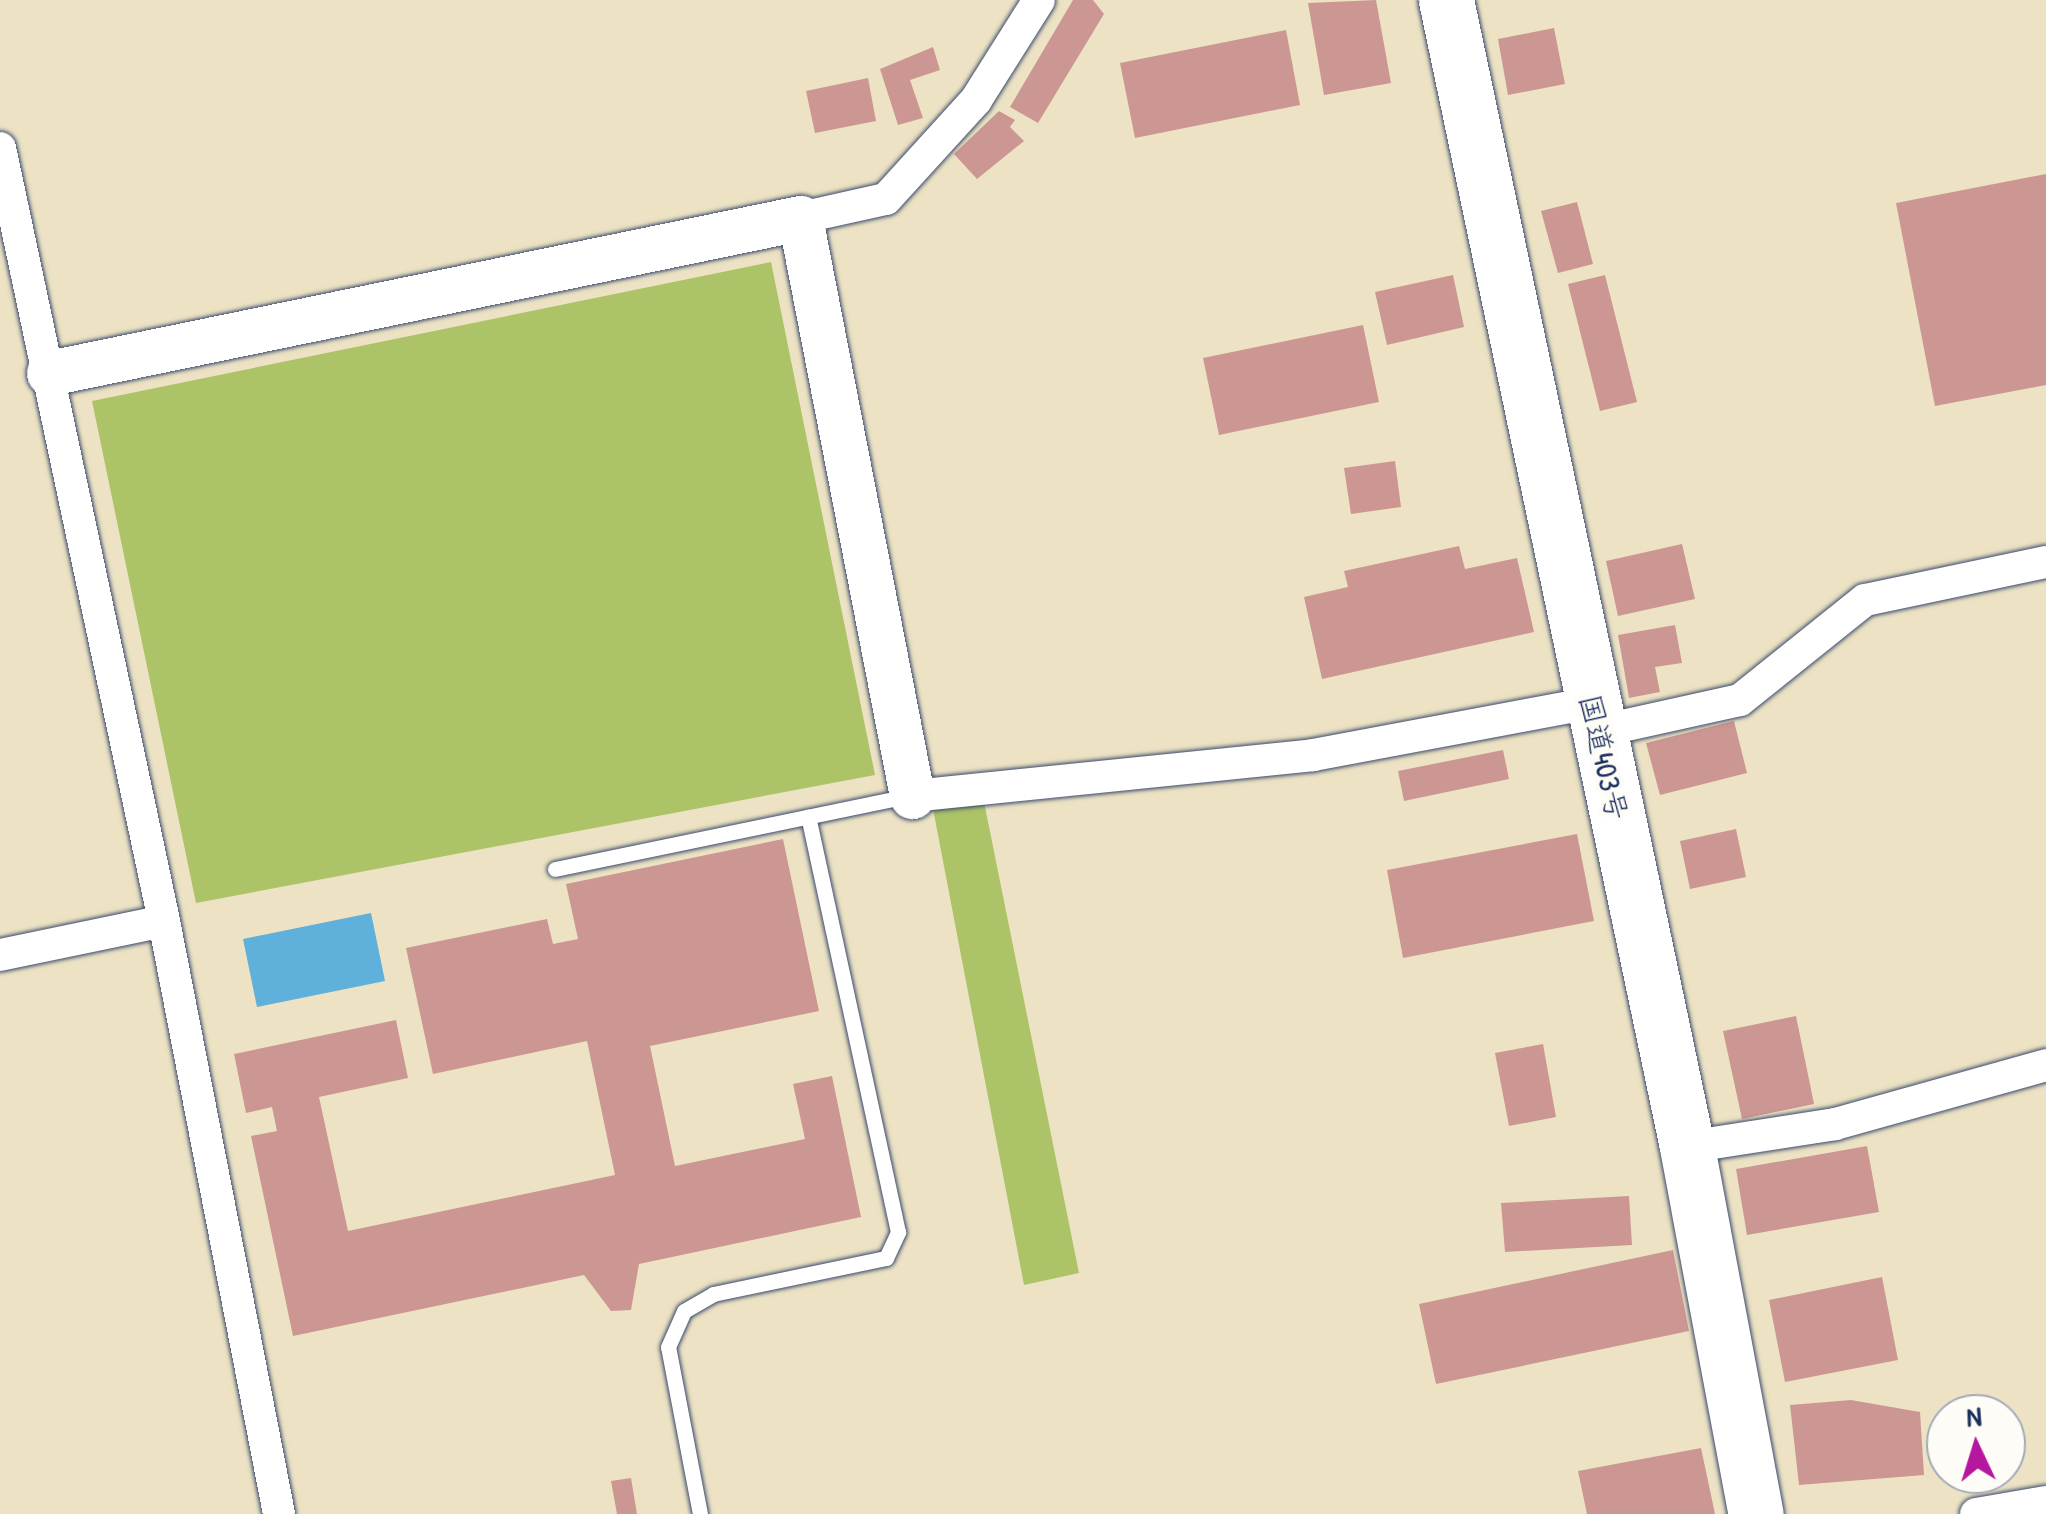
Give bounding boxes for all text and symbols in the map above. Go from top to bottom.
street label: 国道403号 [1572,691,1636,823]
north arrow [1926,1394,2026,1494]
text: N [1965,1397,1983,1436]

